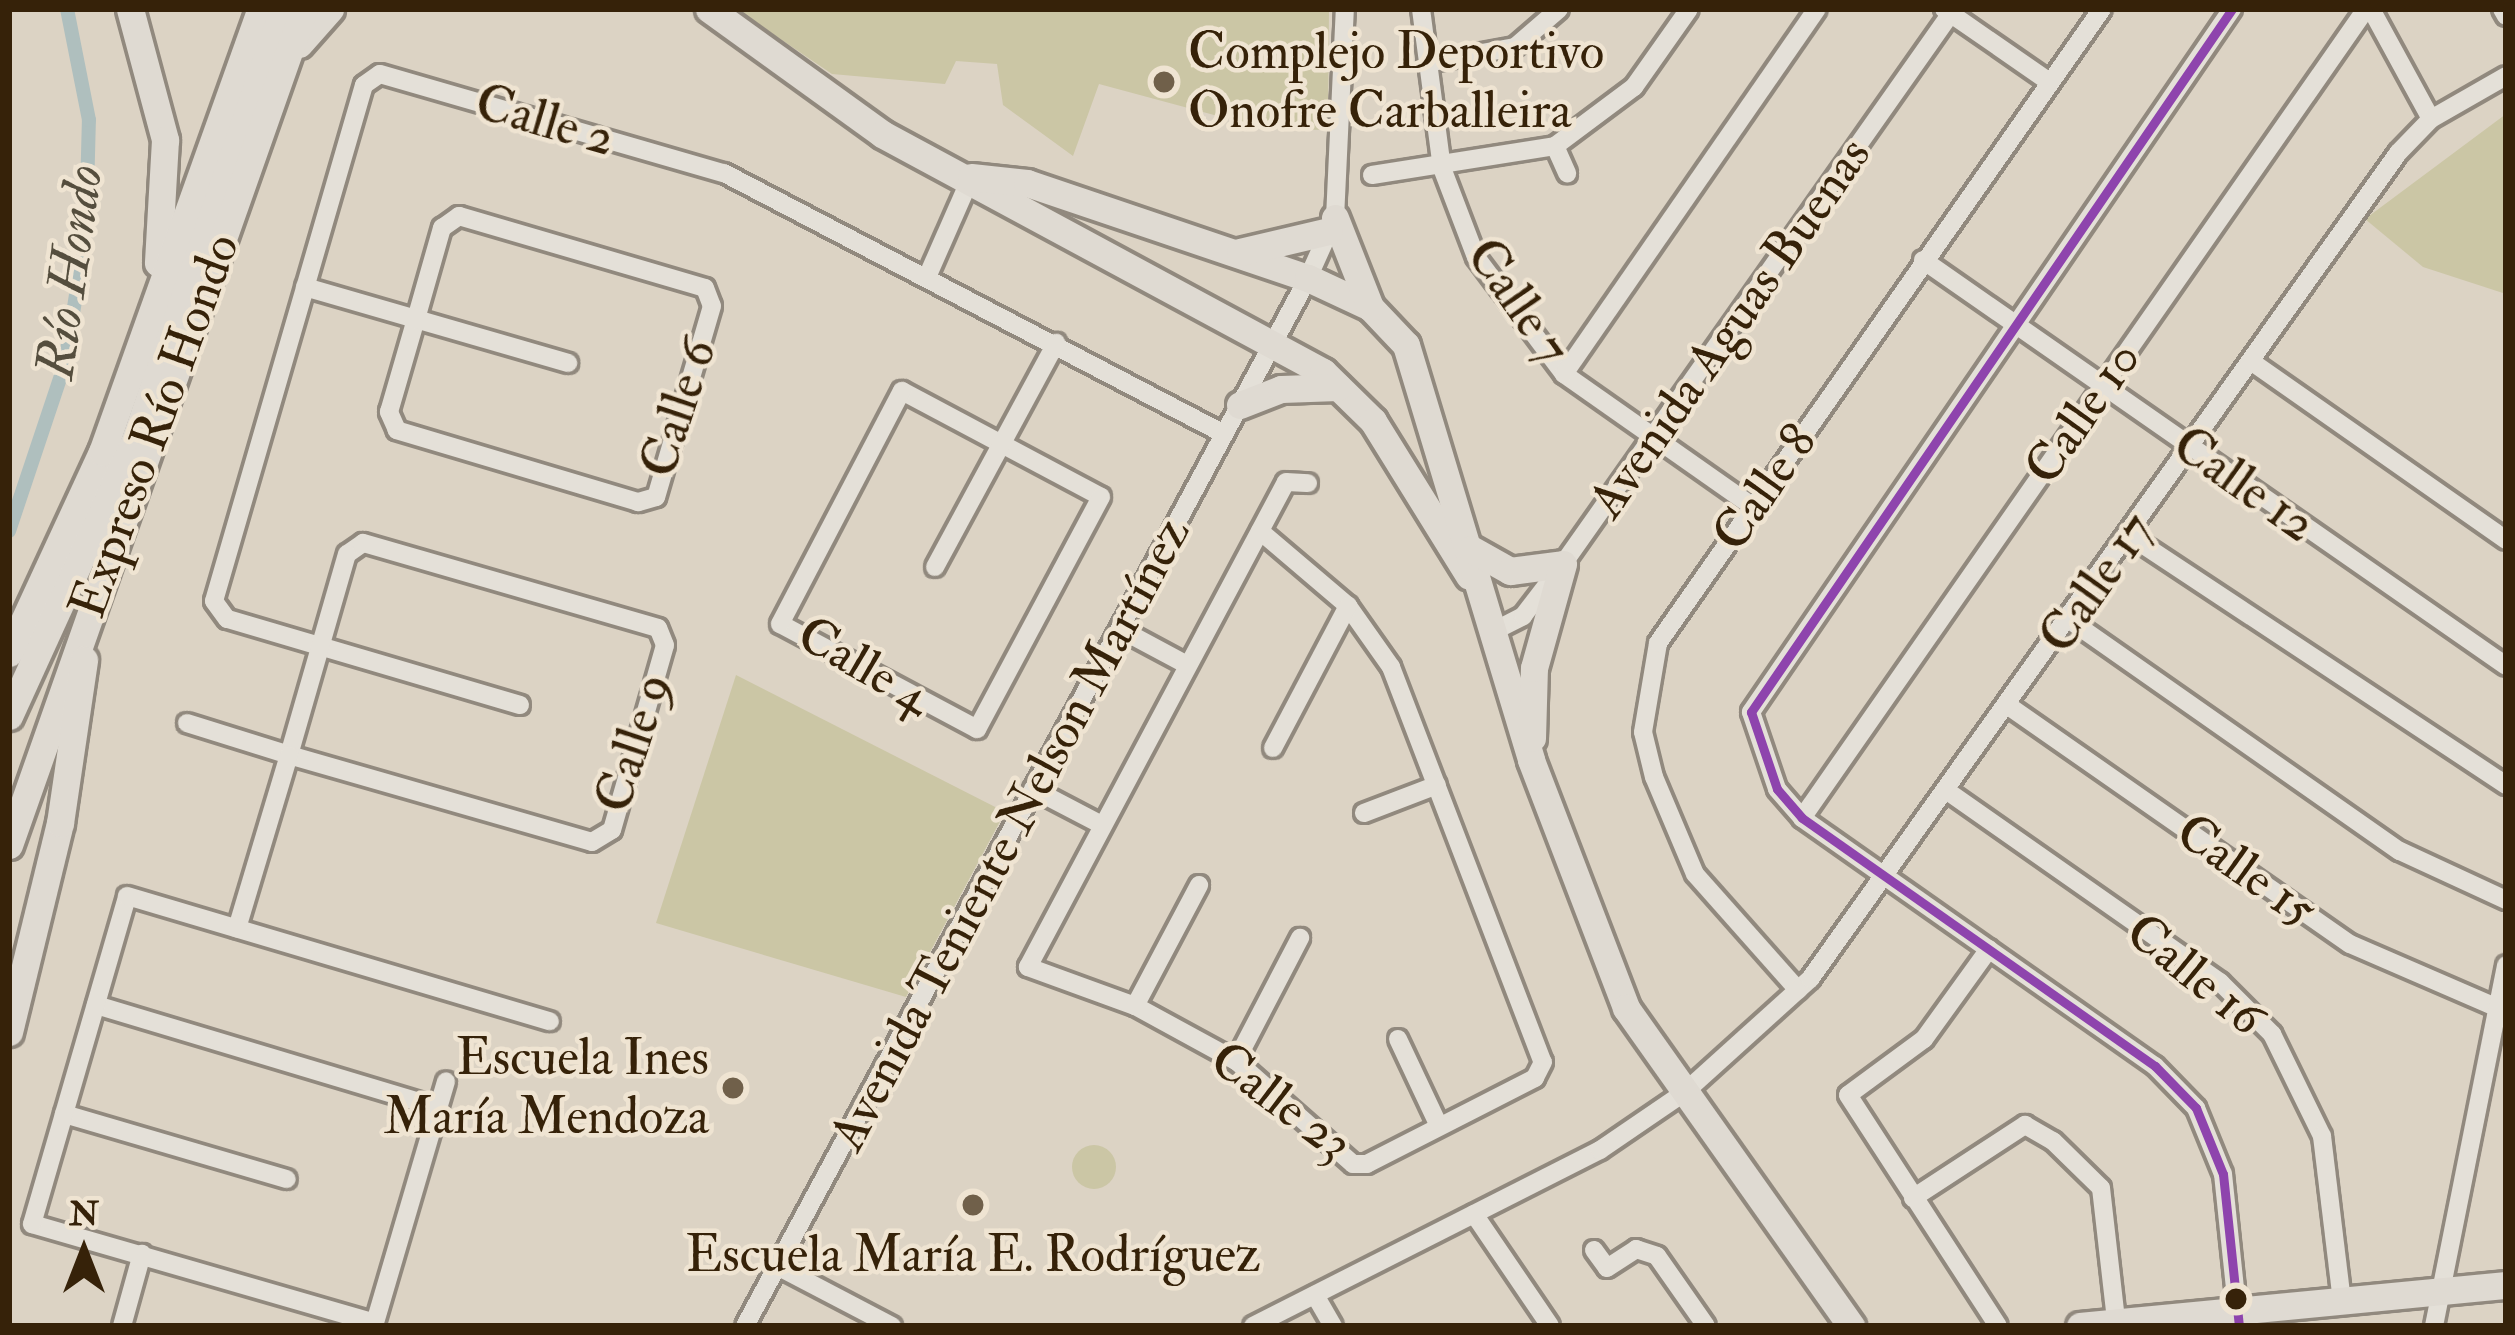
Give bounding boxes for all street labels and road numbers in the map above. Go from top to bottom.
street label: Calle 2 [468,72,622,170]
street label: Avenida Aguas Buenas [1576,126,1884,530]
street label: Expreso Río Hondo [57,225,253,627]
street label: Calle 7 [1453,227,1583,377]
street label: Calle 10 [2012,330,2154,496]
street label: Calle 6 [628,331,730,485]
street label: Calle 8 [1700,413,1830,563]
street label: Calle 12 [2161,414,2327,556]
street label: Calle 17 [2027,501,2167,665]
street label: Avenida Teniente Nelson Martínez [817,507,1203,1161]
street label: Calle 4 [787,604,941,728]
street label: Calle 9 [583,666,685,820]
street label: Calle 15 [2164,801,2328,941]
street label: Calle 16 [2114,901,2276,1049]
street label: Calle 23 [1198,1029,1364,1175]

